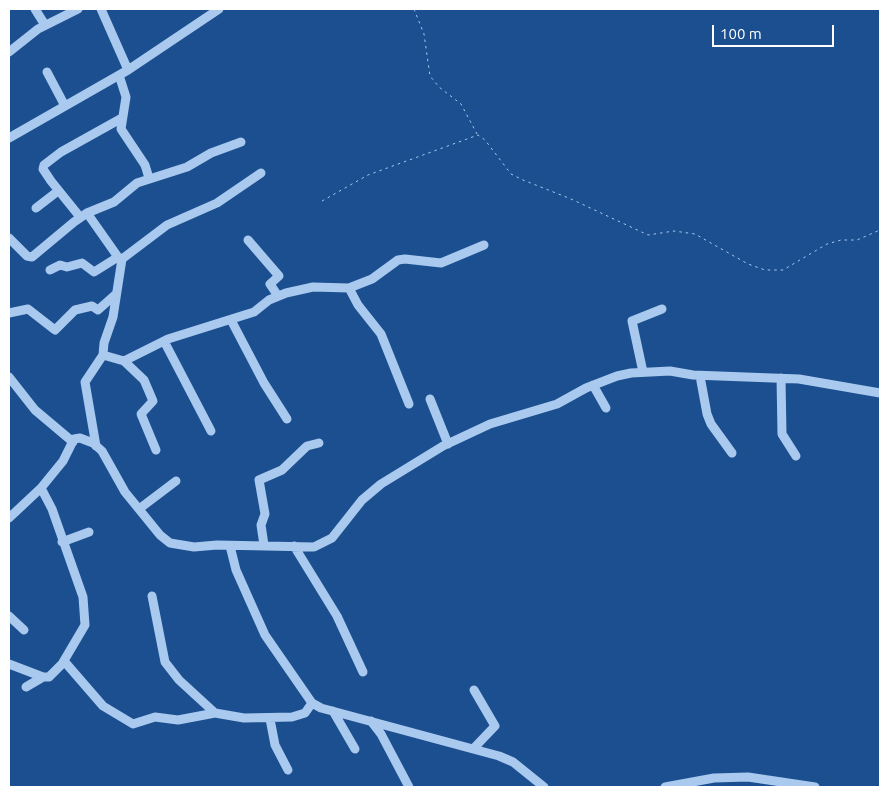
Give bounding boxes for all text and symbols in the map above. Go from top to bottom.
scale bar [714,15,836,47]
text: 100 m [720,25,762,42]

